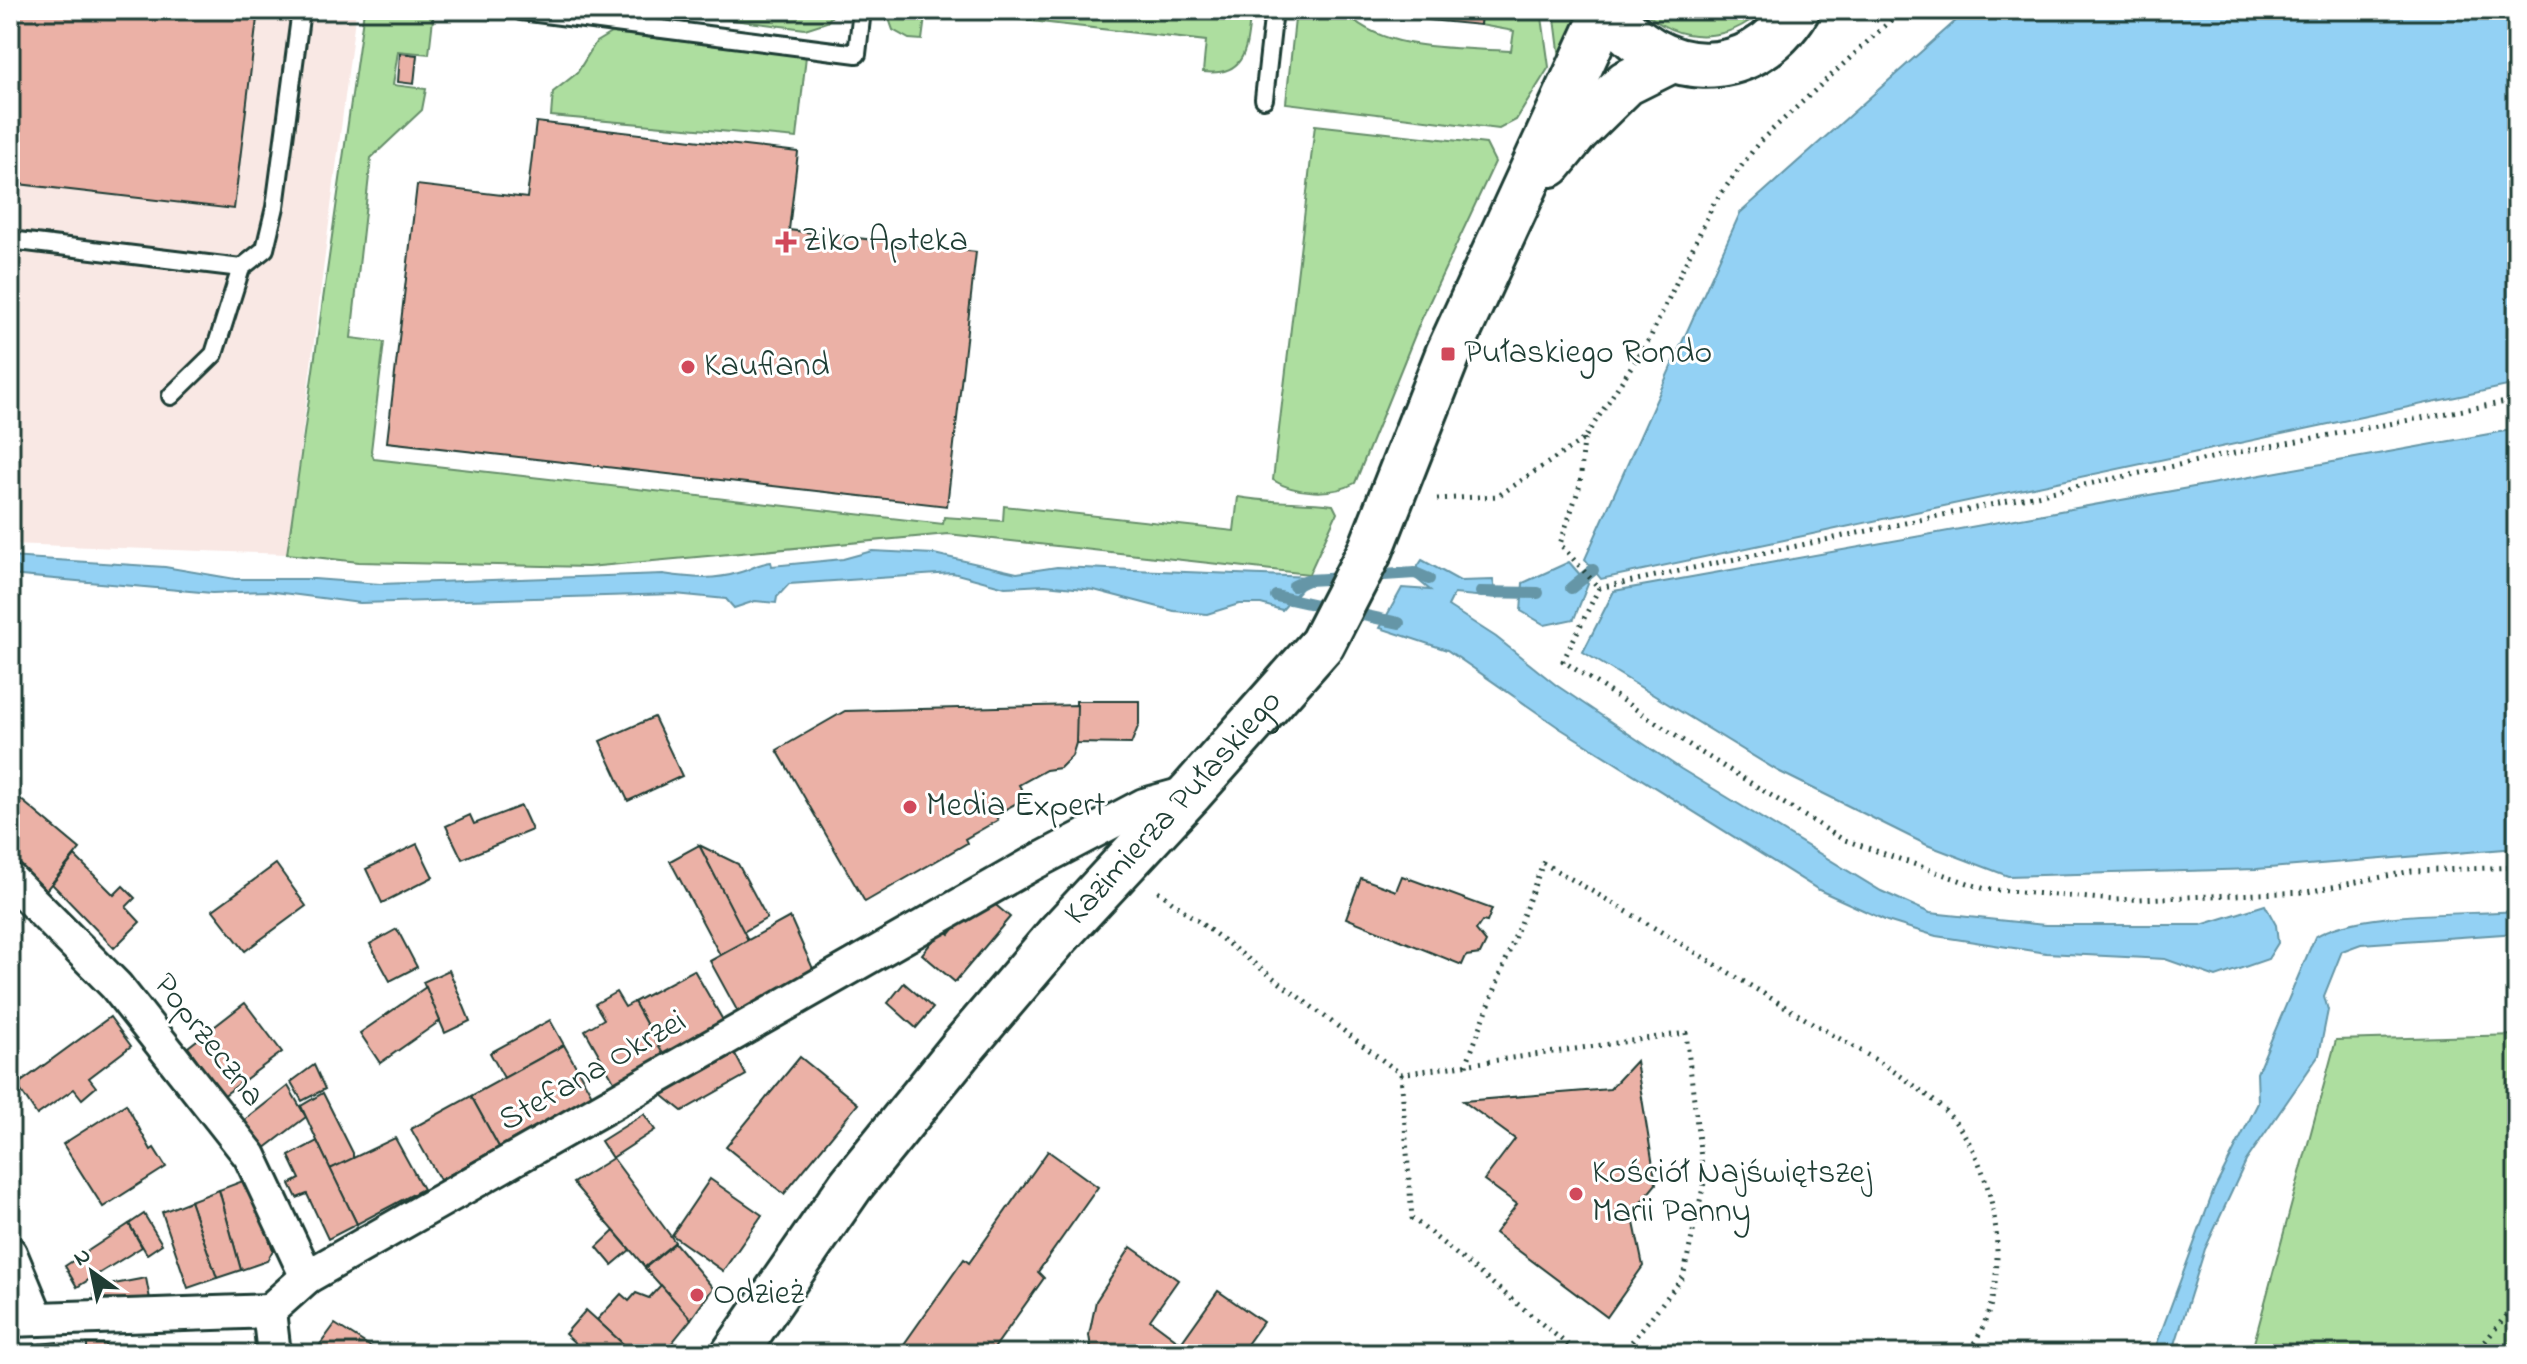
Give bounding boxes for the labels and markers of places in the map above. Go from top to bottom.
place label: Ziko Apteka [802,217,968,267]
marker: Ziko Apteka [777,233,795,251]
place label: Pułaskiego Rondo [1464,329,1712,379]
place label: Kaufland [704,342,830,392]
marker: Pułaskiego Rondo [1439,345,1457,363]
marker: Kaufland [679,358,697,376]
place label: Media Expert [926,782,1106,832]
marker: Media Expert [901,798,919,816]
place label: Kościół Najświętszej Marii Panny [1592,1149,1873,1238]
marker: Kościół Najświętszej Marii Panny [1567,1185,1585,1203]
place label: Odzież [713,1270,805,1320]
marker: Odzież [688,1286,706,1304]

